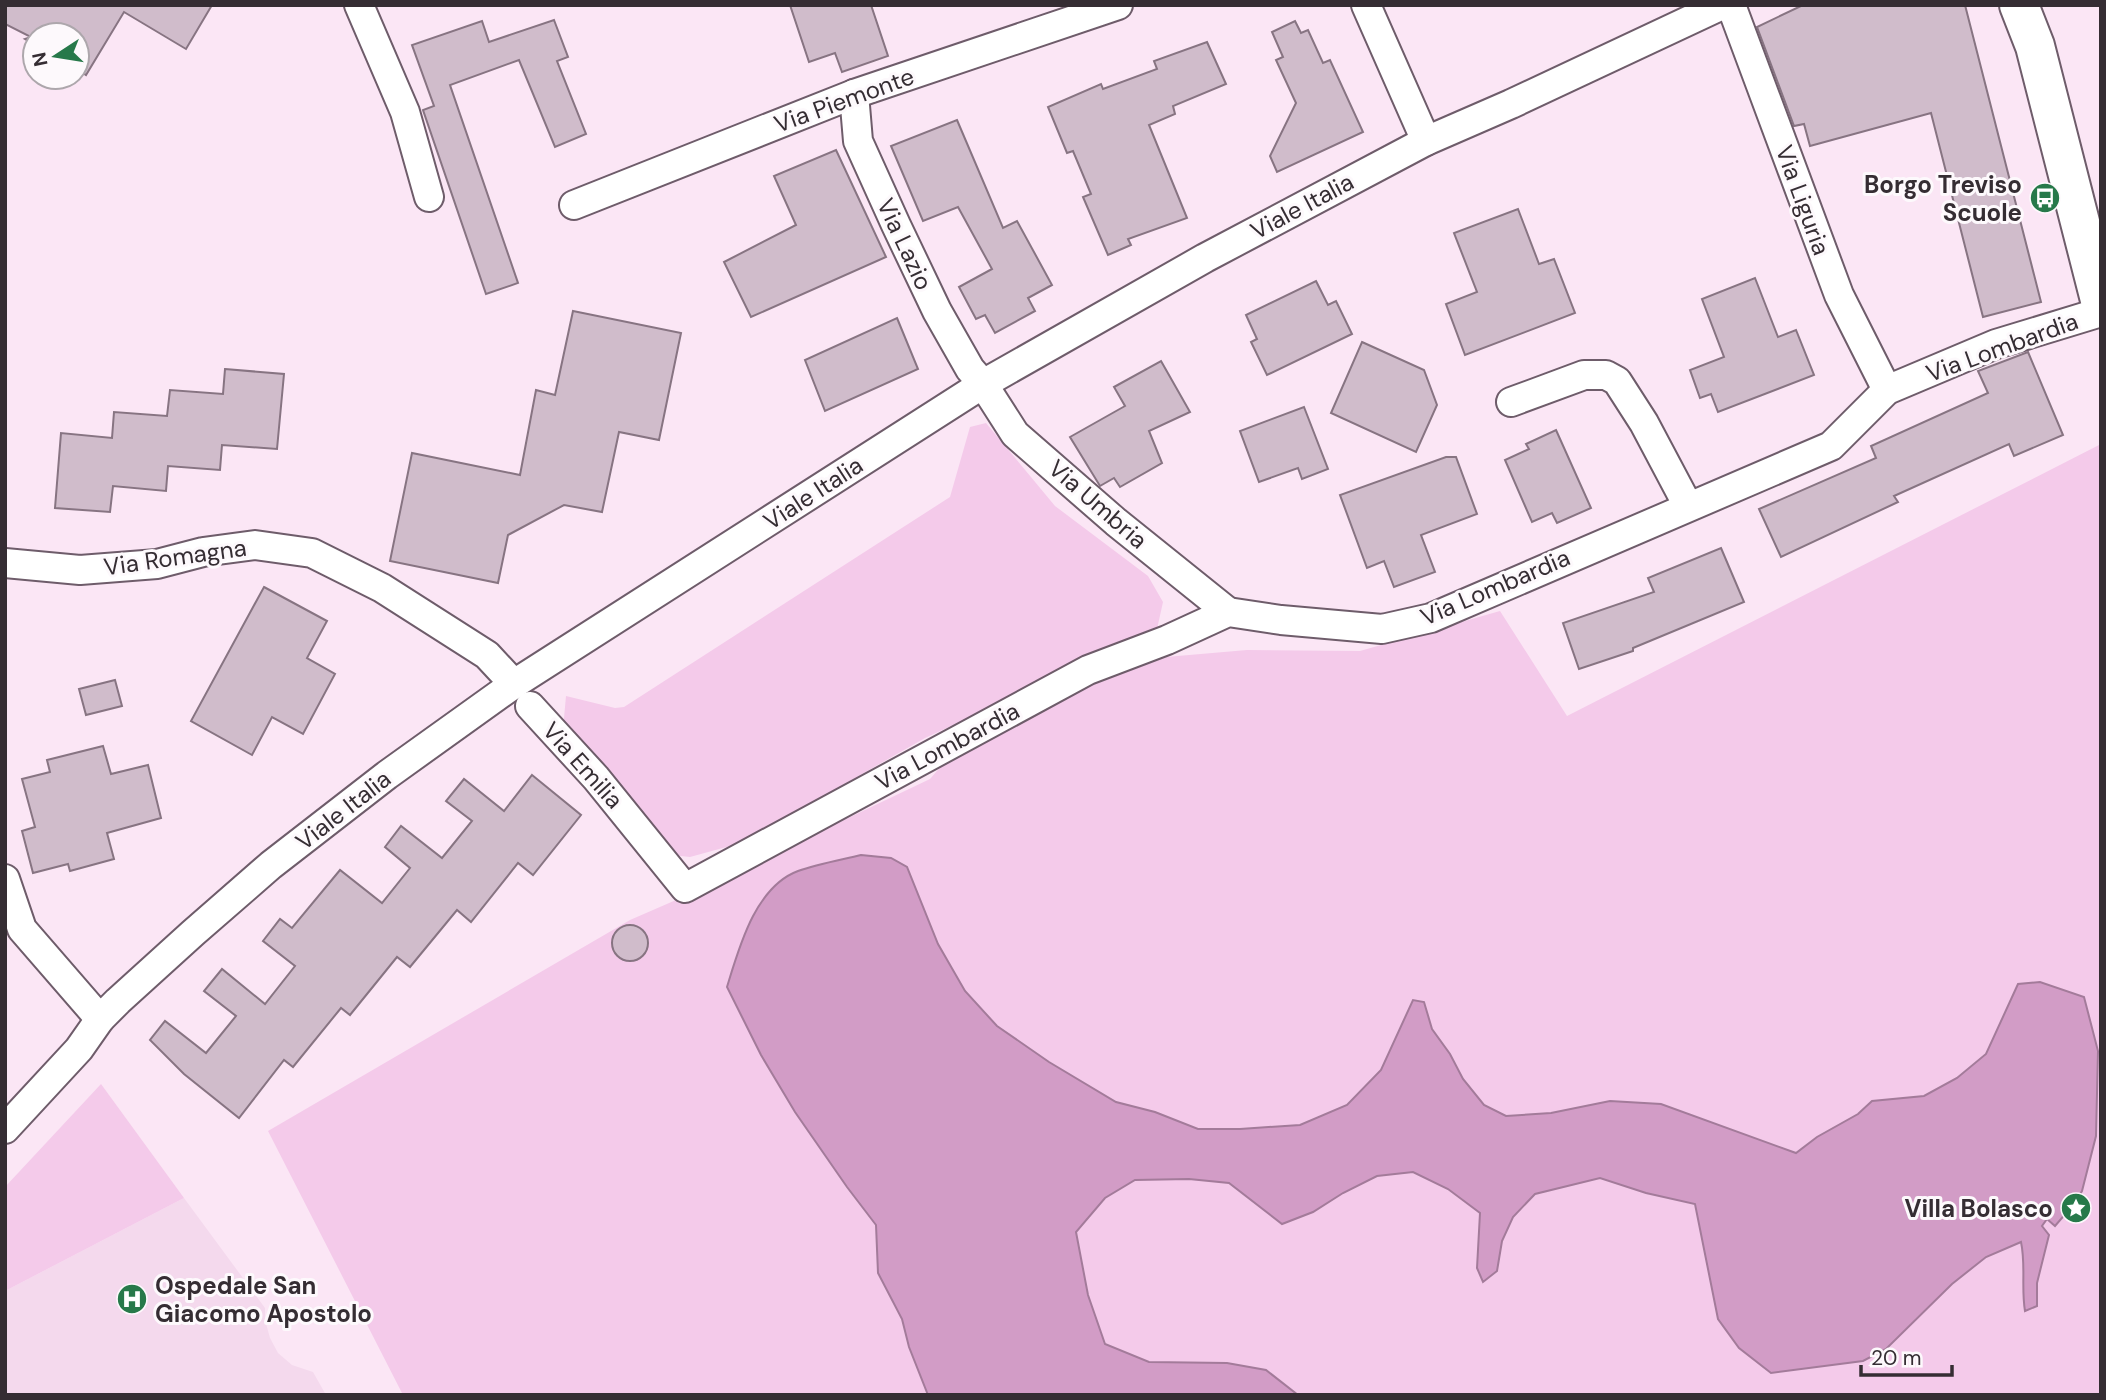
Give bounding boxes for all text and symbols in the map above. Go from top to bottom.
north arrow [21,21,91,91]
text: N [26,50,54,69]
street label: Via Piemonte [770,60,918,140]
street label: Via Liguria [1769,141,1837,259]
street label: Viale Italia [1245,166,1359,246]
place label: Borgo Treviso Scuole [1864,169,2022,228]
bus stop icon: Borgo Treviso Scuole [2028,181,2062,215]
street label: Via Lazio [870,193,940,295]
street label: Via Lombardia [1922,305,2082,389]
street label: Viale Italia [757,449,869,537]
street label: Via Umbria [1042,453,1154,555]
street label: Via Romagna [102,532,248,582]
street label: Via Lombardia [1416,542,1574,632]
street label: Via Lombardia [869,695,1025,797]
street label: Via Emilia [536,715,630,815]
street label: Viale Italia [289,763,397,857]
place icon: Villa Bolasco [2059,1191,2093,1225]
place label: Villa Bolasco [1905,1193,2053,1224]
place label: Ospedale San Giacomo Apostolo [155,1270,372,1329]
hospital icon: Ospedale San Giacomo Apostolo [115,1282,149,1316]
scale bar [1861,1334,1952,1378]
text: 20 m [1871,1344,1922,1372]

